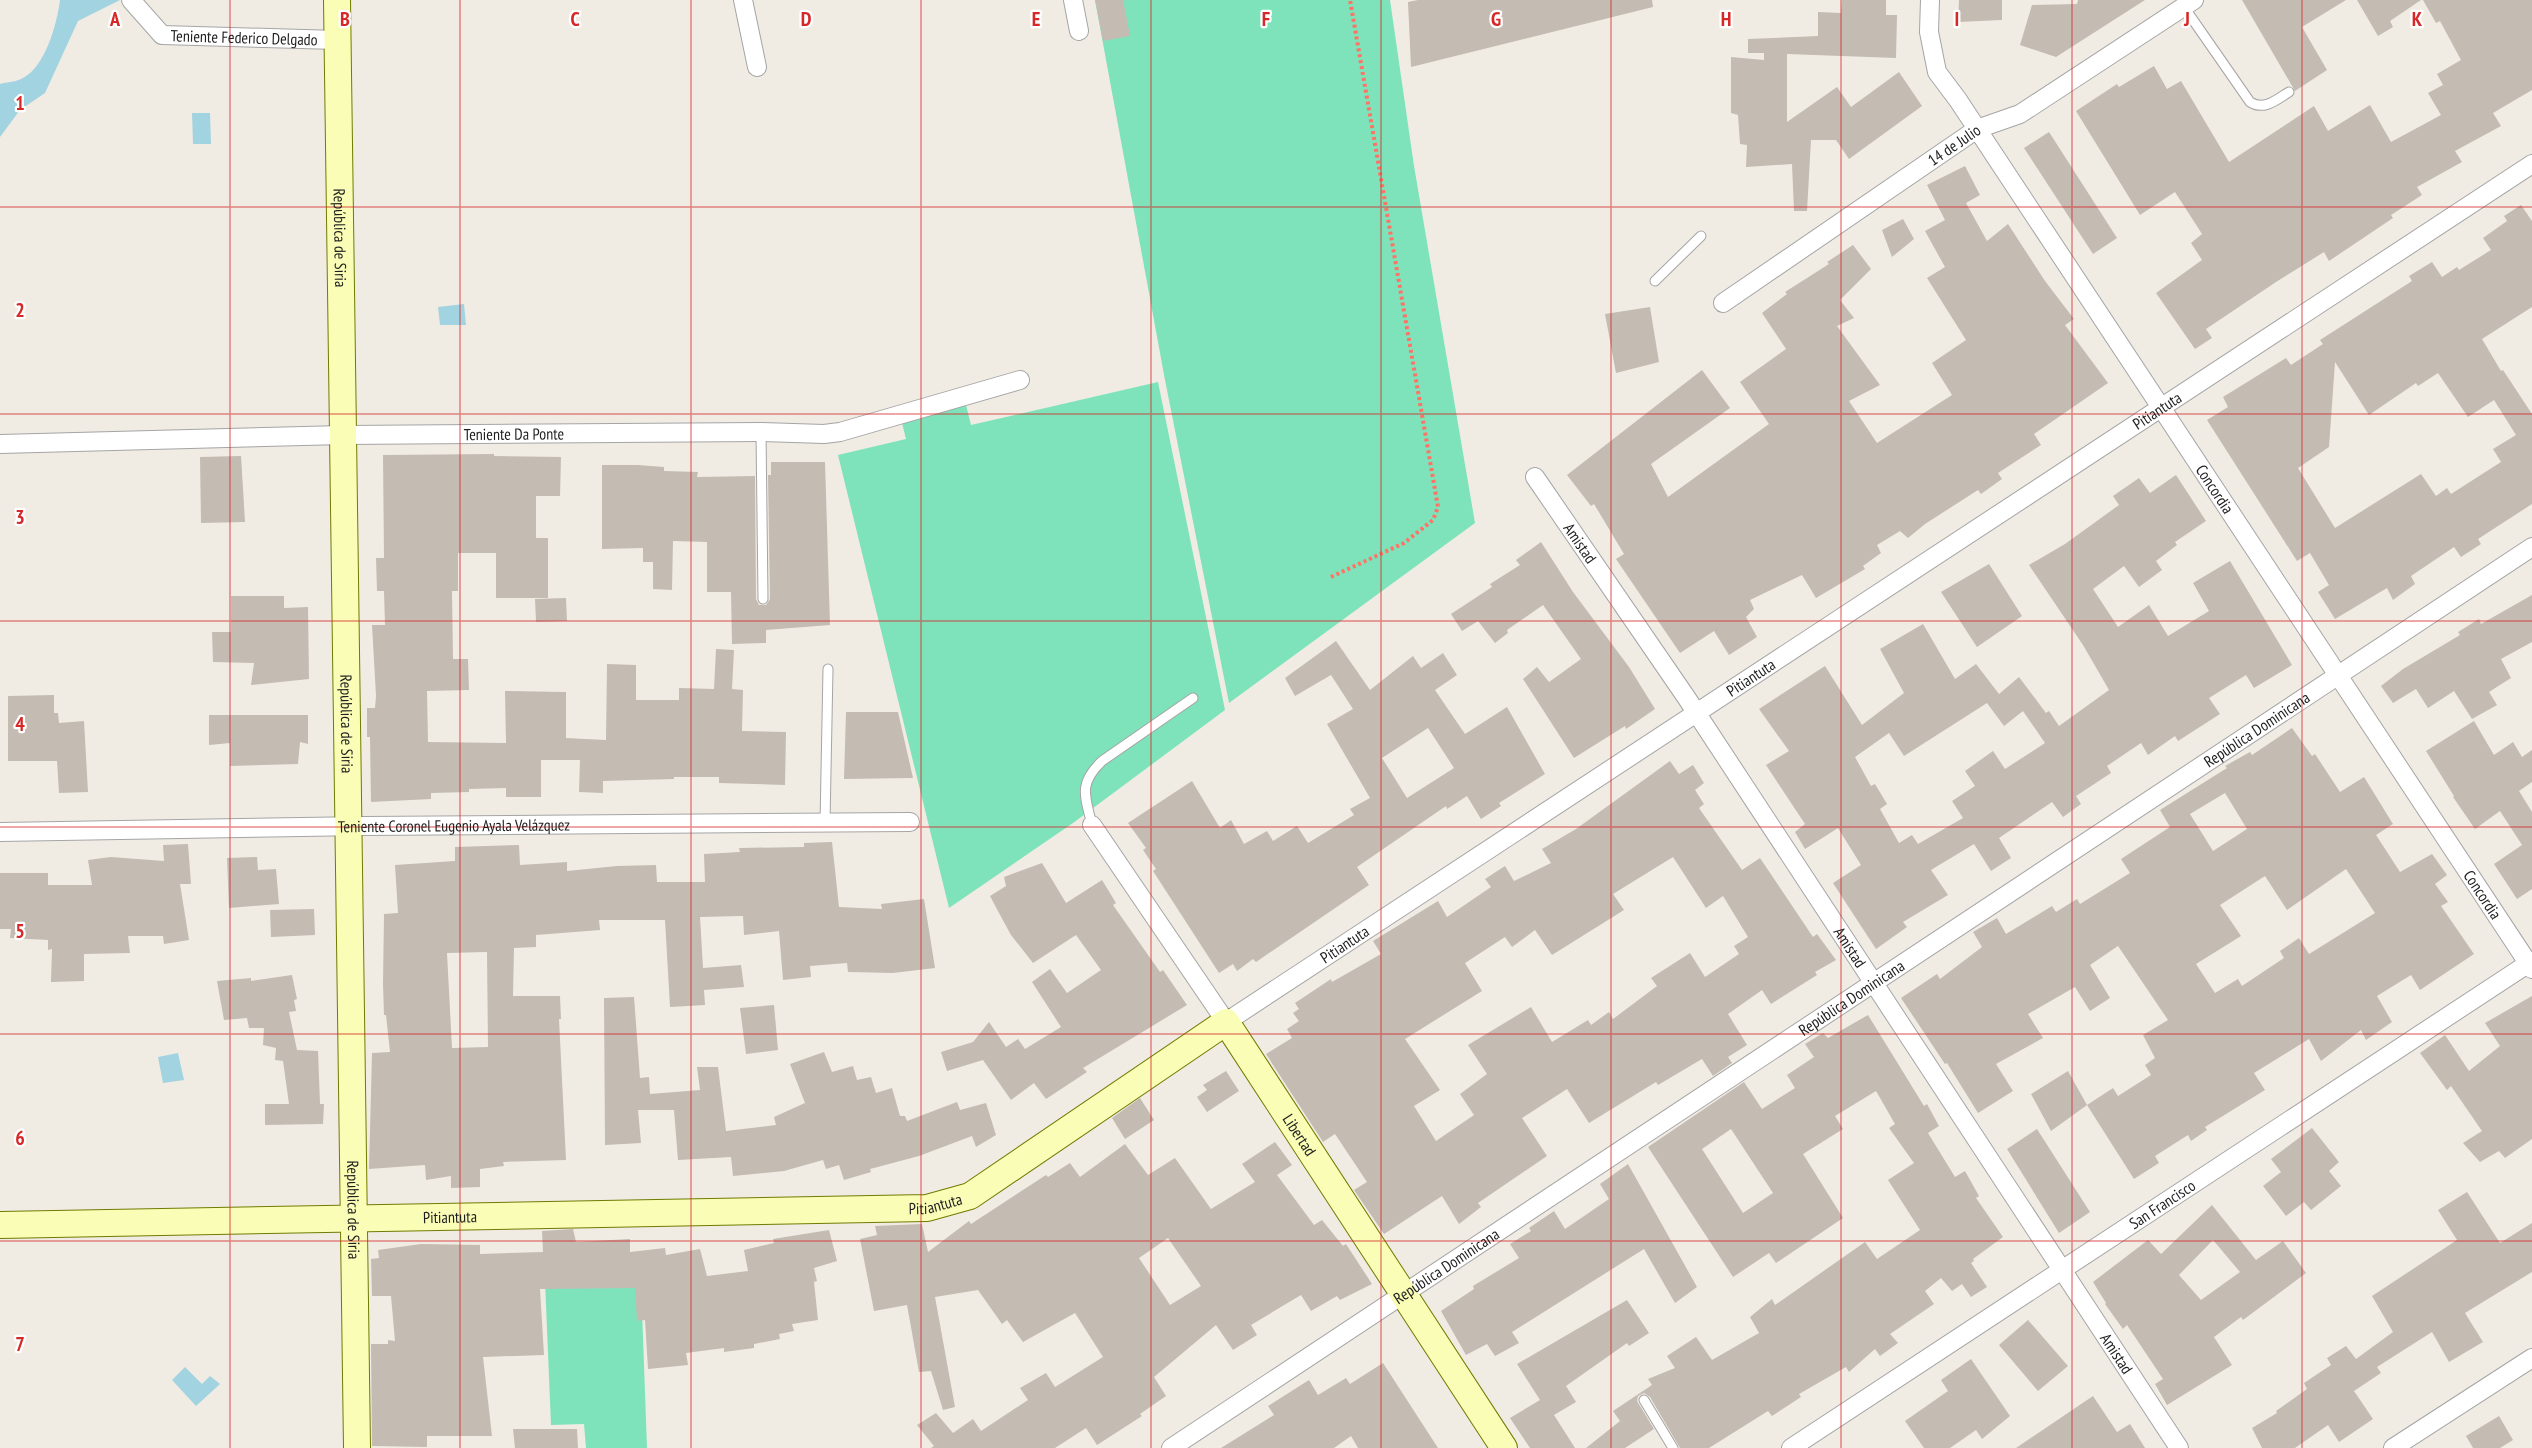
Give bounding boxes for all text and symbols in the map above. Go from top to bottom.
text: A [109,6,121,32]
text: B [340,6,350,32]
text: C [570,6,580,32]
text: D [801,6,812,32]
text: E [1032,6,1040,32]
text: F [1262,6,1270,32]
text: G [1491,6,1501,32]
text: H [1721,6,1731,32]
text: I [1955,6,1959,32]
text: J [2183,6,2190,32]
text: K [2412,6,2423,32]
street label: Teniente Federico Delgado [170,25,318,49]
text: 1 [15,90,25,116]
street label: 14 de Julio [1924,120,1984,170]
street label: República de Siria [330,188,351,288]
text: 2 [15,297,25,323]
street label: Pitiantuta [2129,387,2185,434]
street label: Teniente Da Ponte [464,423,564,444]
street label: Concordia [2192,461,2238,517]
text: 3 [15,504,25,530]
street label: Amistad [1559,519,1601,567]
street label: Pitiantuta [1723,654,1779,701]
street label: República de Siria [336,674,358,773]
street label: República Dominicana [2200,687,2313,771]
text: 4 [15,711,25,737]
street label: Teniente Coronel Eugenio Ayala Velázquez [338,814,570,836]
street label: Concordia [2459,866,2506,923]
text: 5 [15,918,25,944]
street label: Pitiantuta [1316,921,1373,967]
street label: Amistad [1830,923,1871,971]
street label: República Dominicana [1795,955,1908,1040]
street label: Libertad [1279,1110,1321,1160]
text: 6 [15,1125,25,1151]
street label: República de Siria [343,1160,364,1259]
street label: San Francisco [2125,1175,2199,1233]
street label: Pitiantuta [909,1189,964,1218]
street label: Pitiantuta [423,1206,477,1227]
street label: República Dominicana [1390,1224,1503,1308]
street label: Amistad [2096,1329,2138,1378]
text: 7 [15,1331,25,1357]

